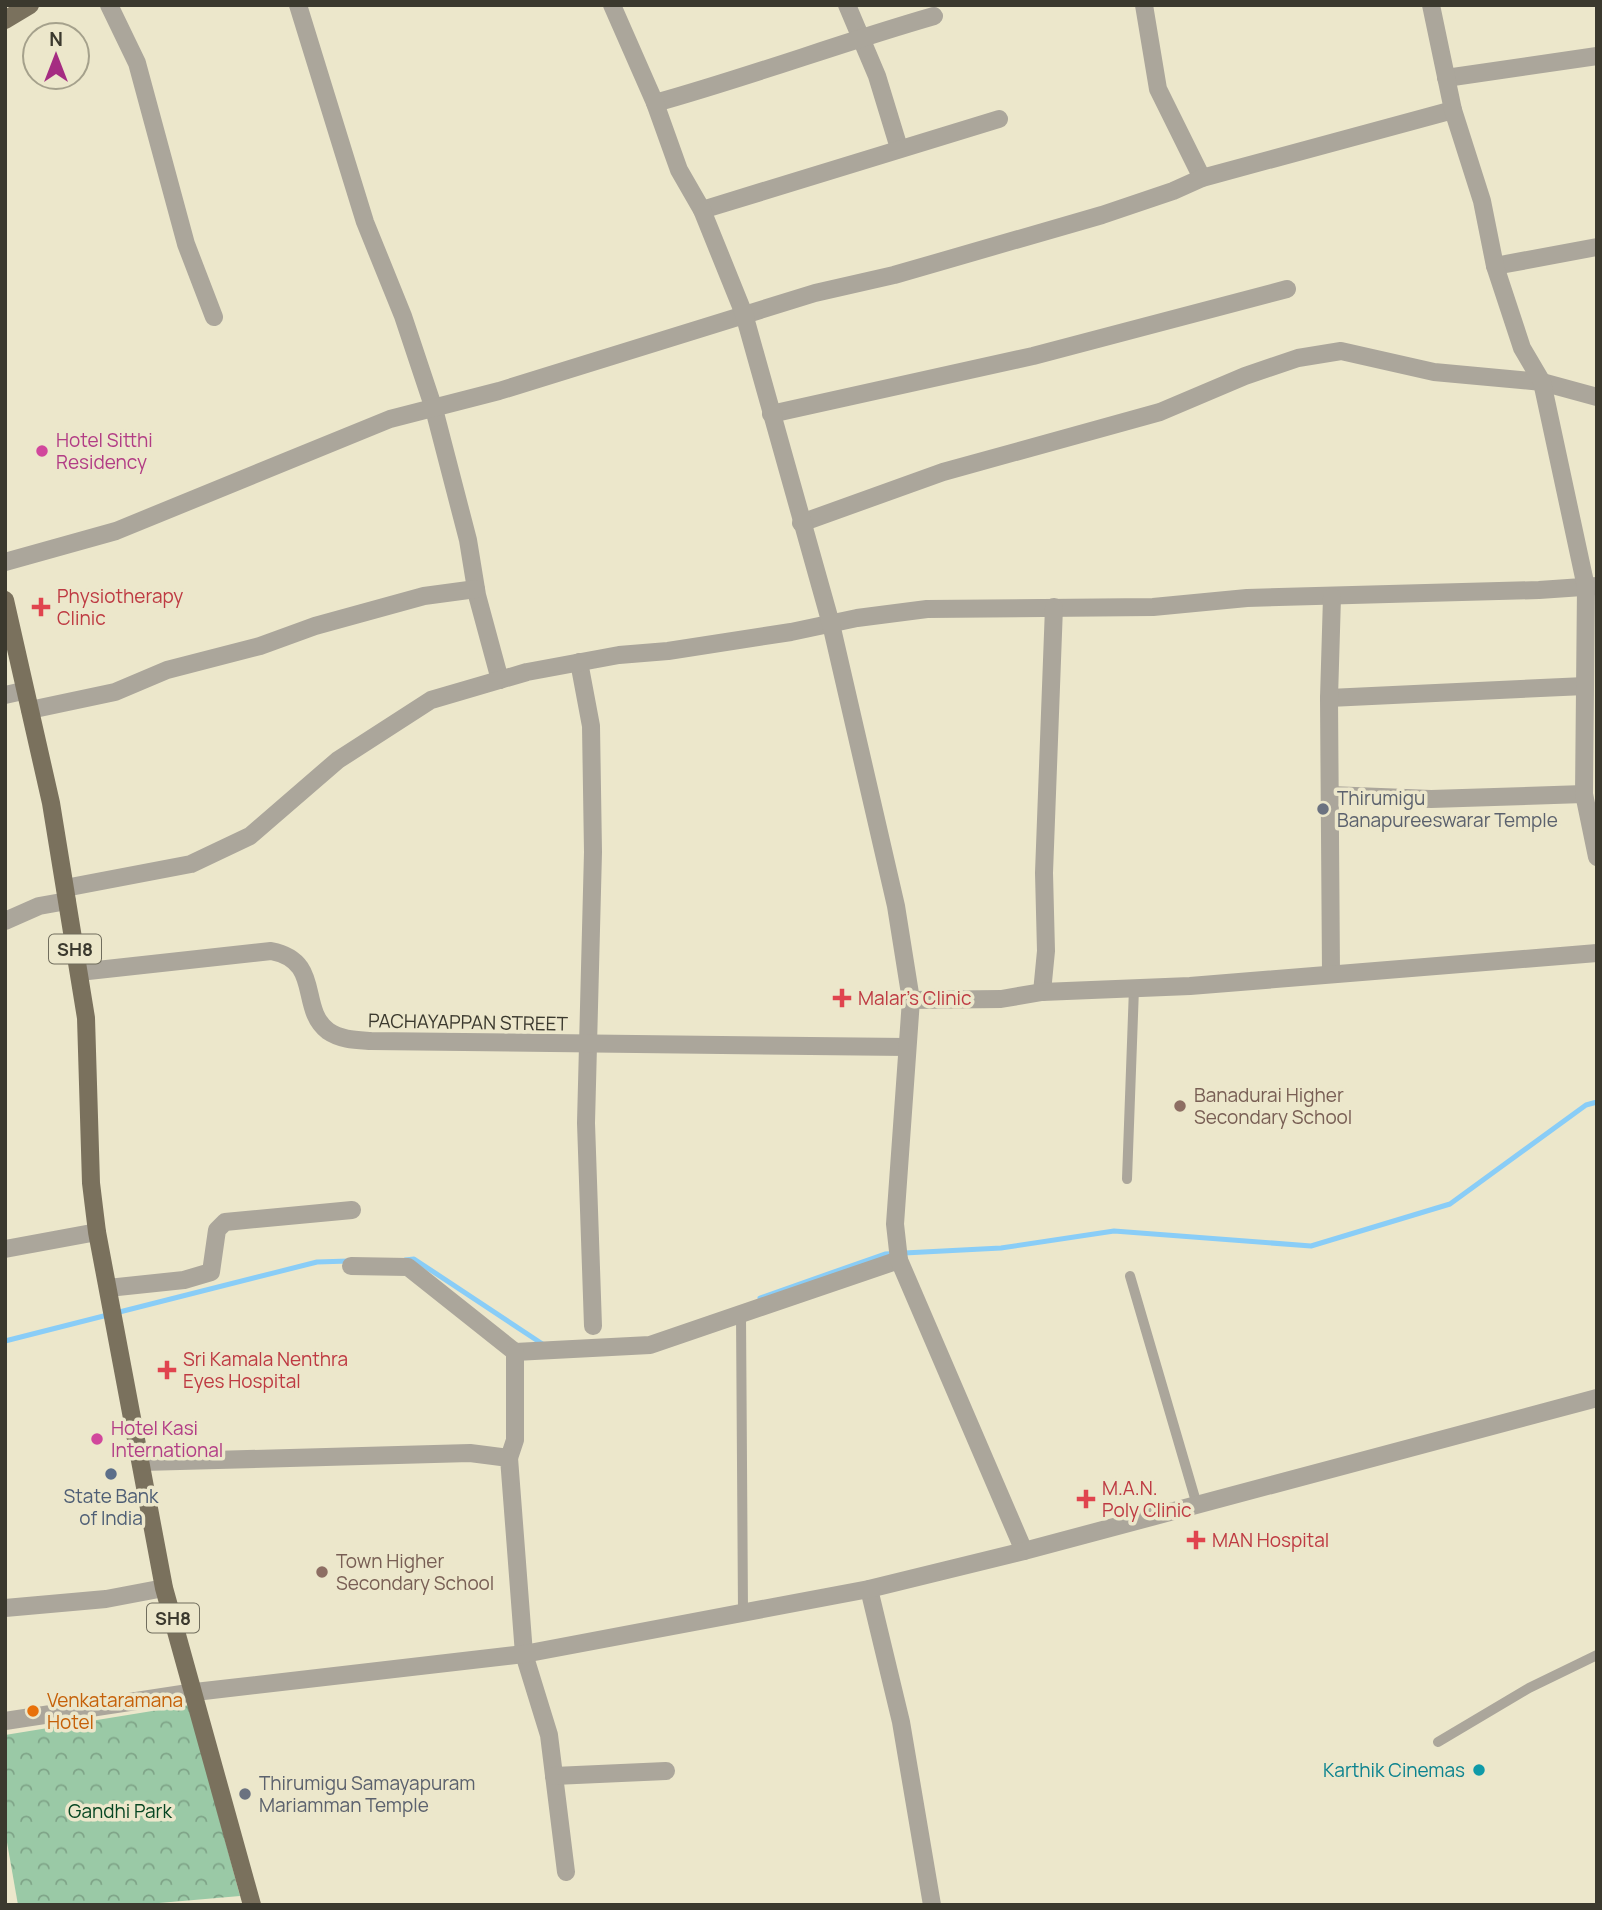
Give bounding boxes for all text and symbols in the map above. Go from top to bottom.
north arrow [21,21,91,91]
text: N [49,26,63,52]
place label: Hotel Sitthi Residency [56,427,153,475]
marker: Hotel Sitthi Residency [34,443,50,459]
place label: Physiotherapy Clinic [57,583,183,631]
marker: Physiotherapy Clinic [31,597,51,617]
place label: Thirumigu Banapureeswarar Temple [1337,785,1558,833]
marker: Thirumigu Banapureeswarar Temple [1315,801,1331,817]
road number: SH8 [49,934,101,964]
place label: Malar's Clinic [858,985,972,1011]
marker: Malar's Clinic [832,988,852,1008]
street label: PACHAYAPPAN STREET [368,1007,569,1037]
place label: Banadurai Higher Secondary School [1194,1082,1352,1130]
marker: Banadurai Higher Secondary School [1172,1098,1188,1114]
place label: Sri Kamala Nenthra Eyes Hospital [183,1346,348,1394]
marker: Sri Kamala Nenthra Eyes Hospital [157,1360,177,1380]
place label: Hotel Kasi International [111,1415,223,1463]
marker: Hotel Kasi International [89,1431,105,1447]
marker: State Bank of India [103,1466,119,1482]
place label: M.A.N. Poly Clinic [1102,1475,1192,1523]
place label: State Bank of India [64,1483,159,1531]
marker: M.A.N. Poly Clinic [1076,1489,1096,1509]
place label: MAN Hospital [1212,1527,1329,1553]
marker: MAN Hospital [1186,1530,1206,1550]
place label: Town Higher Secondary School [336,1548,494,1596]
marker: Town Higher Secondary School [314,1564,330,1580]
road number: SH8 [147,1604,199,1632]
place label: Venkataramana Hotel [47,1687,183,1735]
marker: Venkataramana Hotel [25,1703,41,1719]
place label: Karthik Cinemas [1323,1757,1465,1783]
marker: Karthik Cinemas [1471,1762,1487,1778]
place label: Thirumigu Samayapuram Mariamman Temple [259,1770,475,1818]
marker: Thirumigu Samayapuram Mariamman Temple [237,1786,253,1802]
park label: Gandhi Park [68,1798,172,1824]

